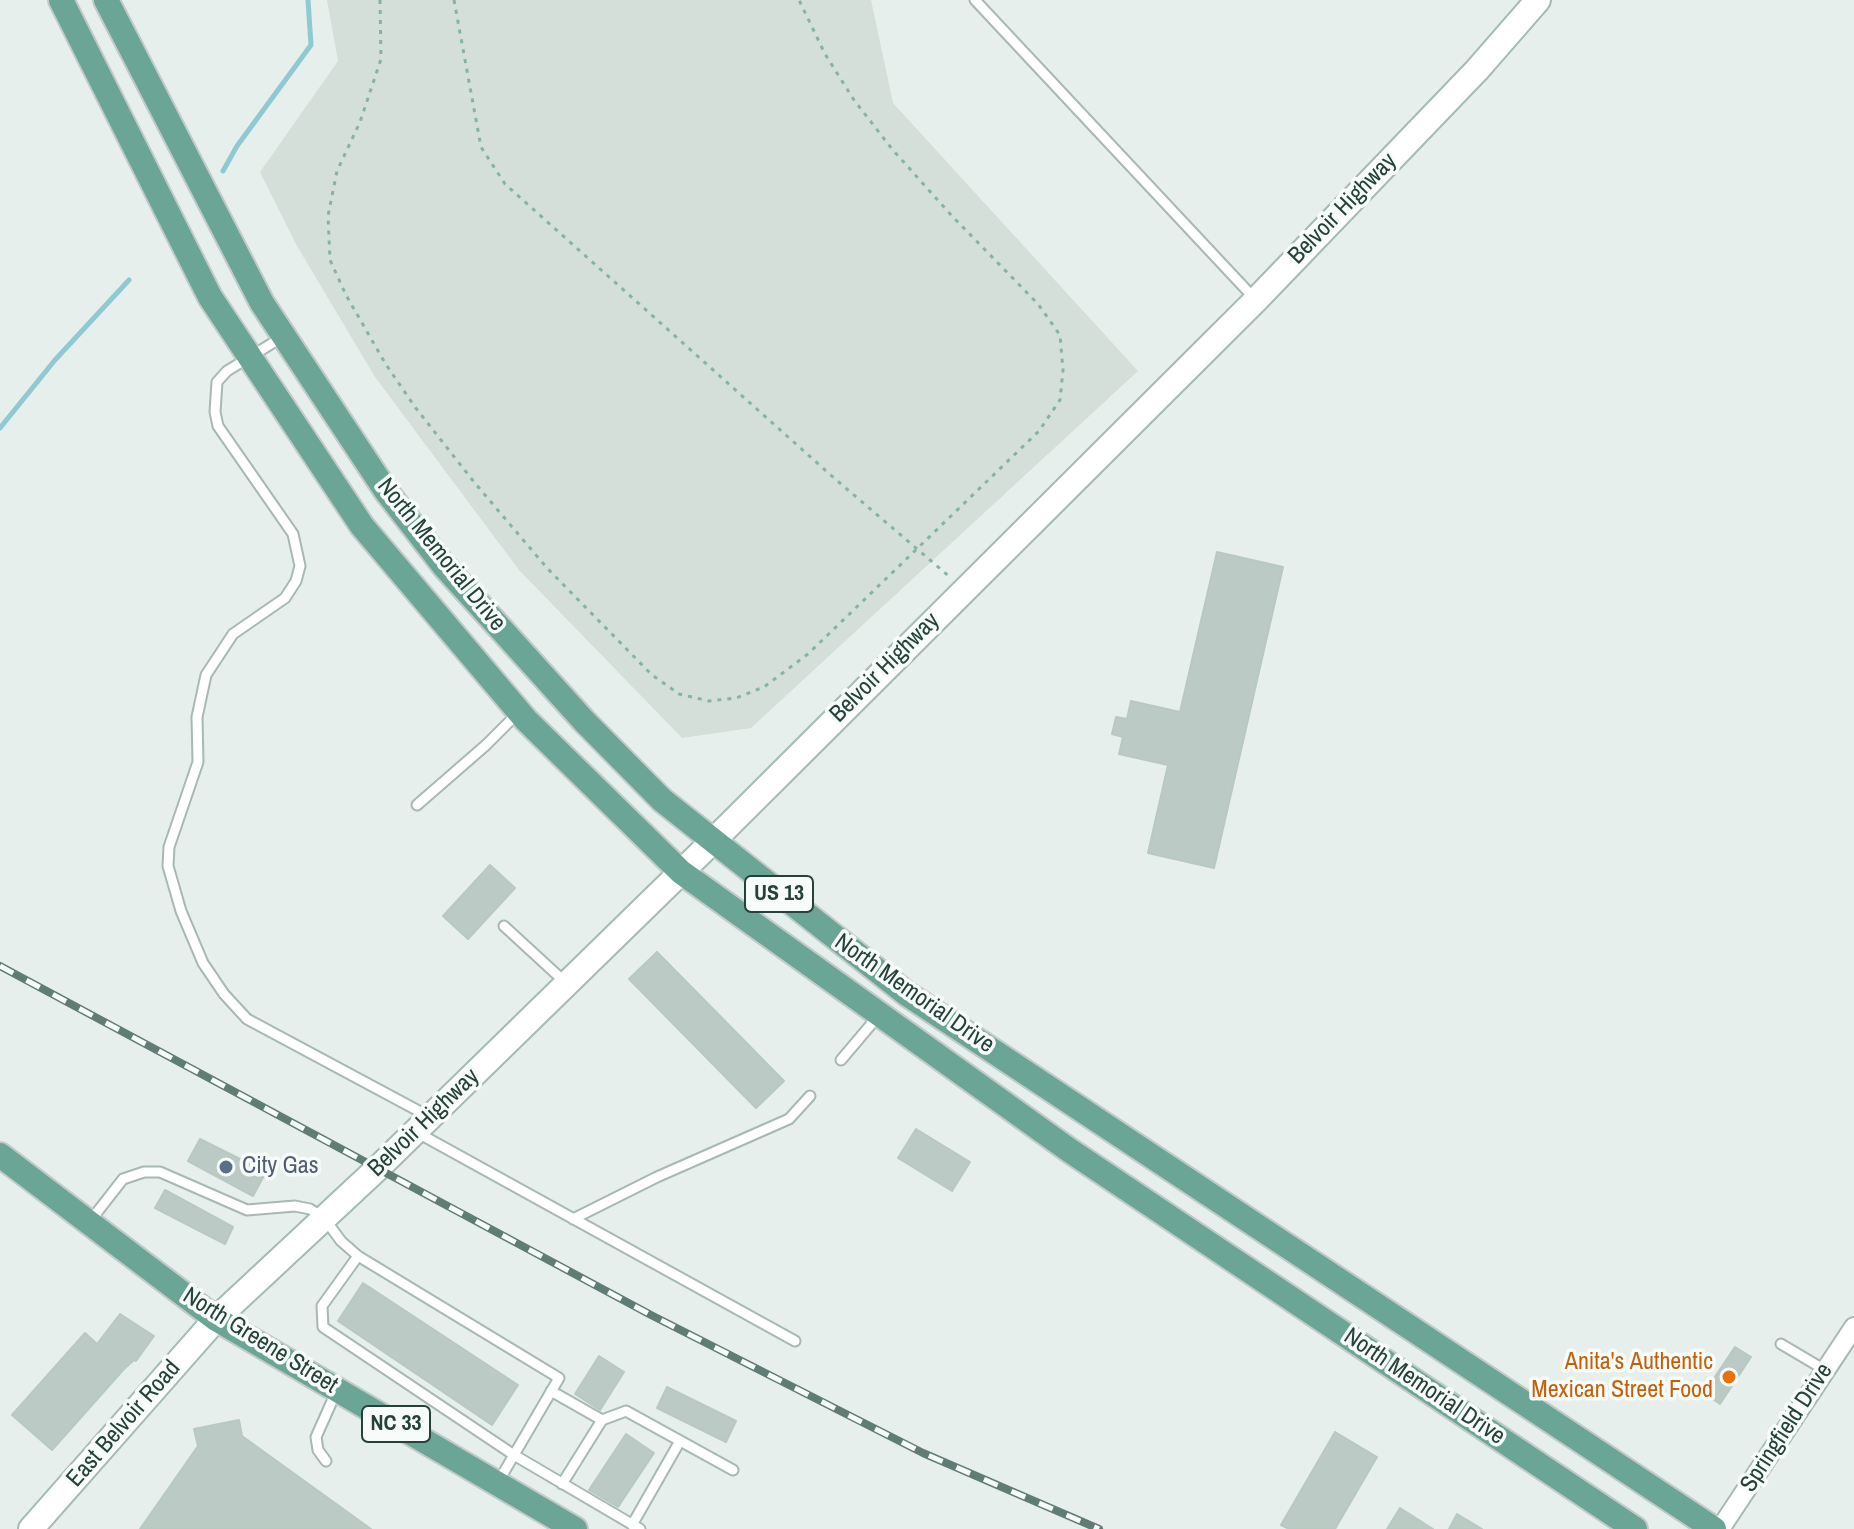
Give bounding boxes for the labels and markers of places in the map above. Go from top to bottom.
place label: City Gas [242,1153,319,1181]
marker: City Gas [217,1158,235,1176]
place label: Anita's Authentic Mexican Street Food [1531,1349,1713,1405]
marker: Anita's Authentic Mexican Street Food [1720,1368,1738,1386]

